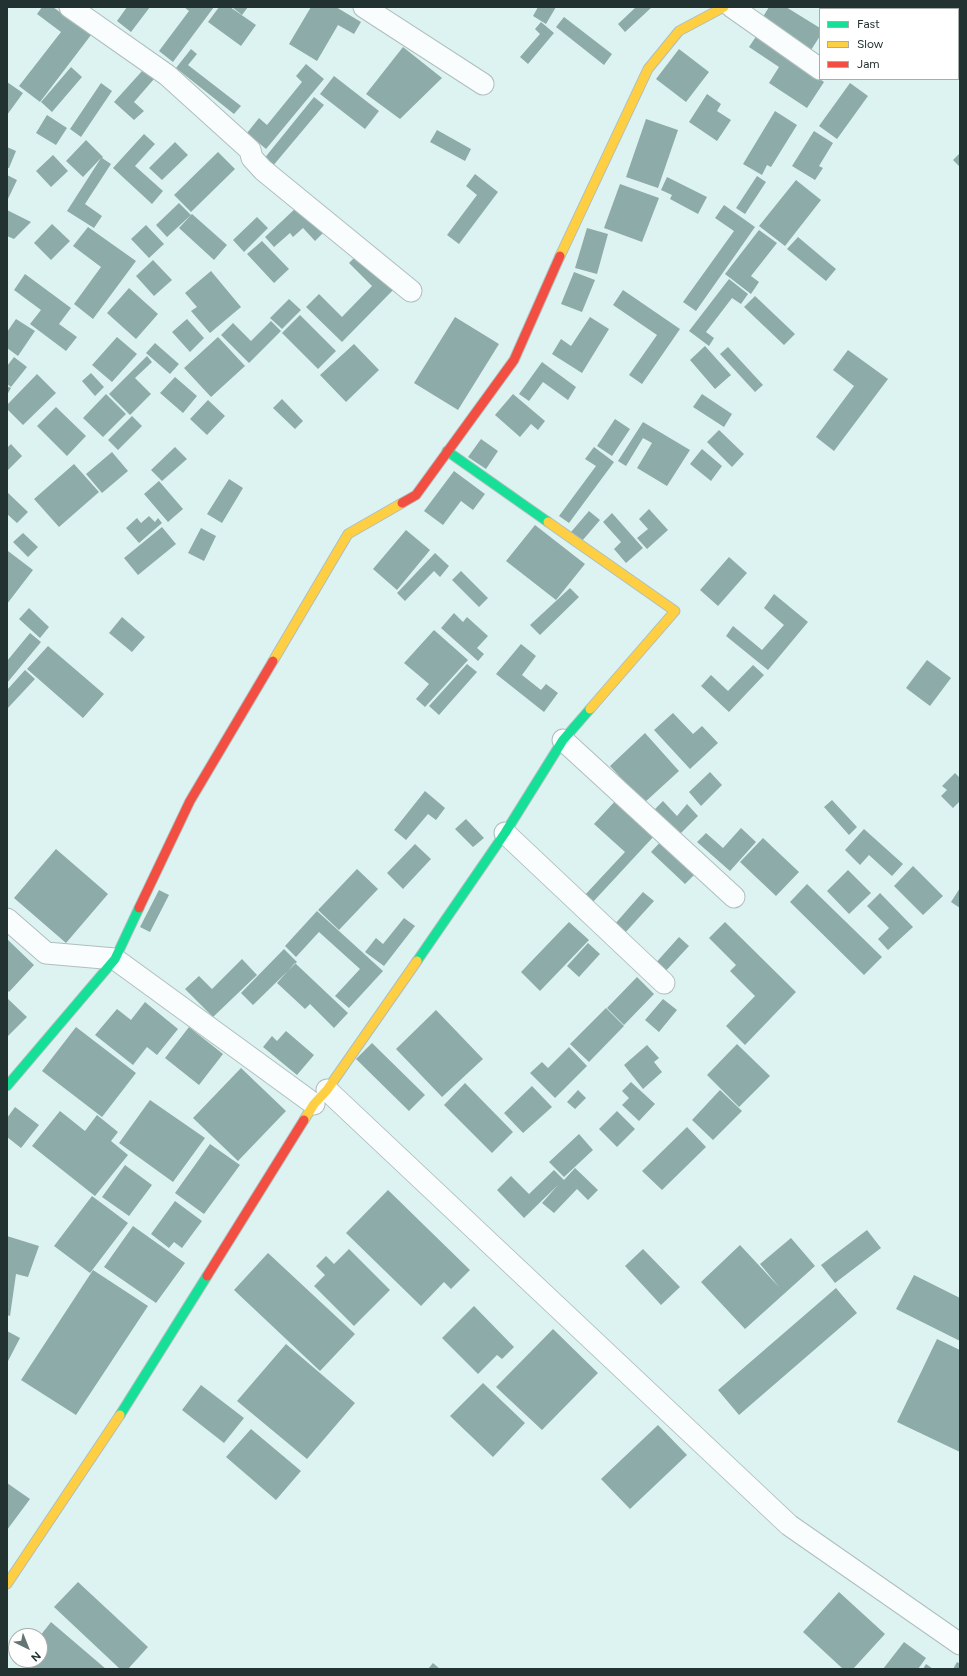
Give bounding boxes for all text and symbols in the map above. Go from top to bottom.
legend [819,8,959,80]
text: Fast [857,17,880,31]
text: Slow [857,37,883,51]
text: Jam [857,57,880,71]
north arrow [8,1628,48,1668]
text: N [28,1649,43,1664]

